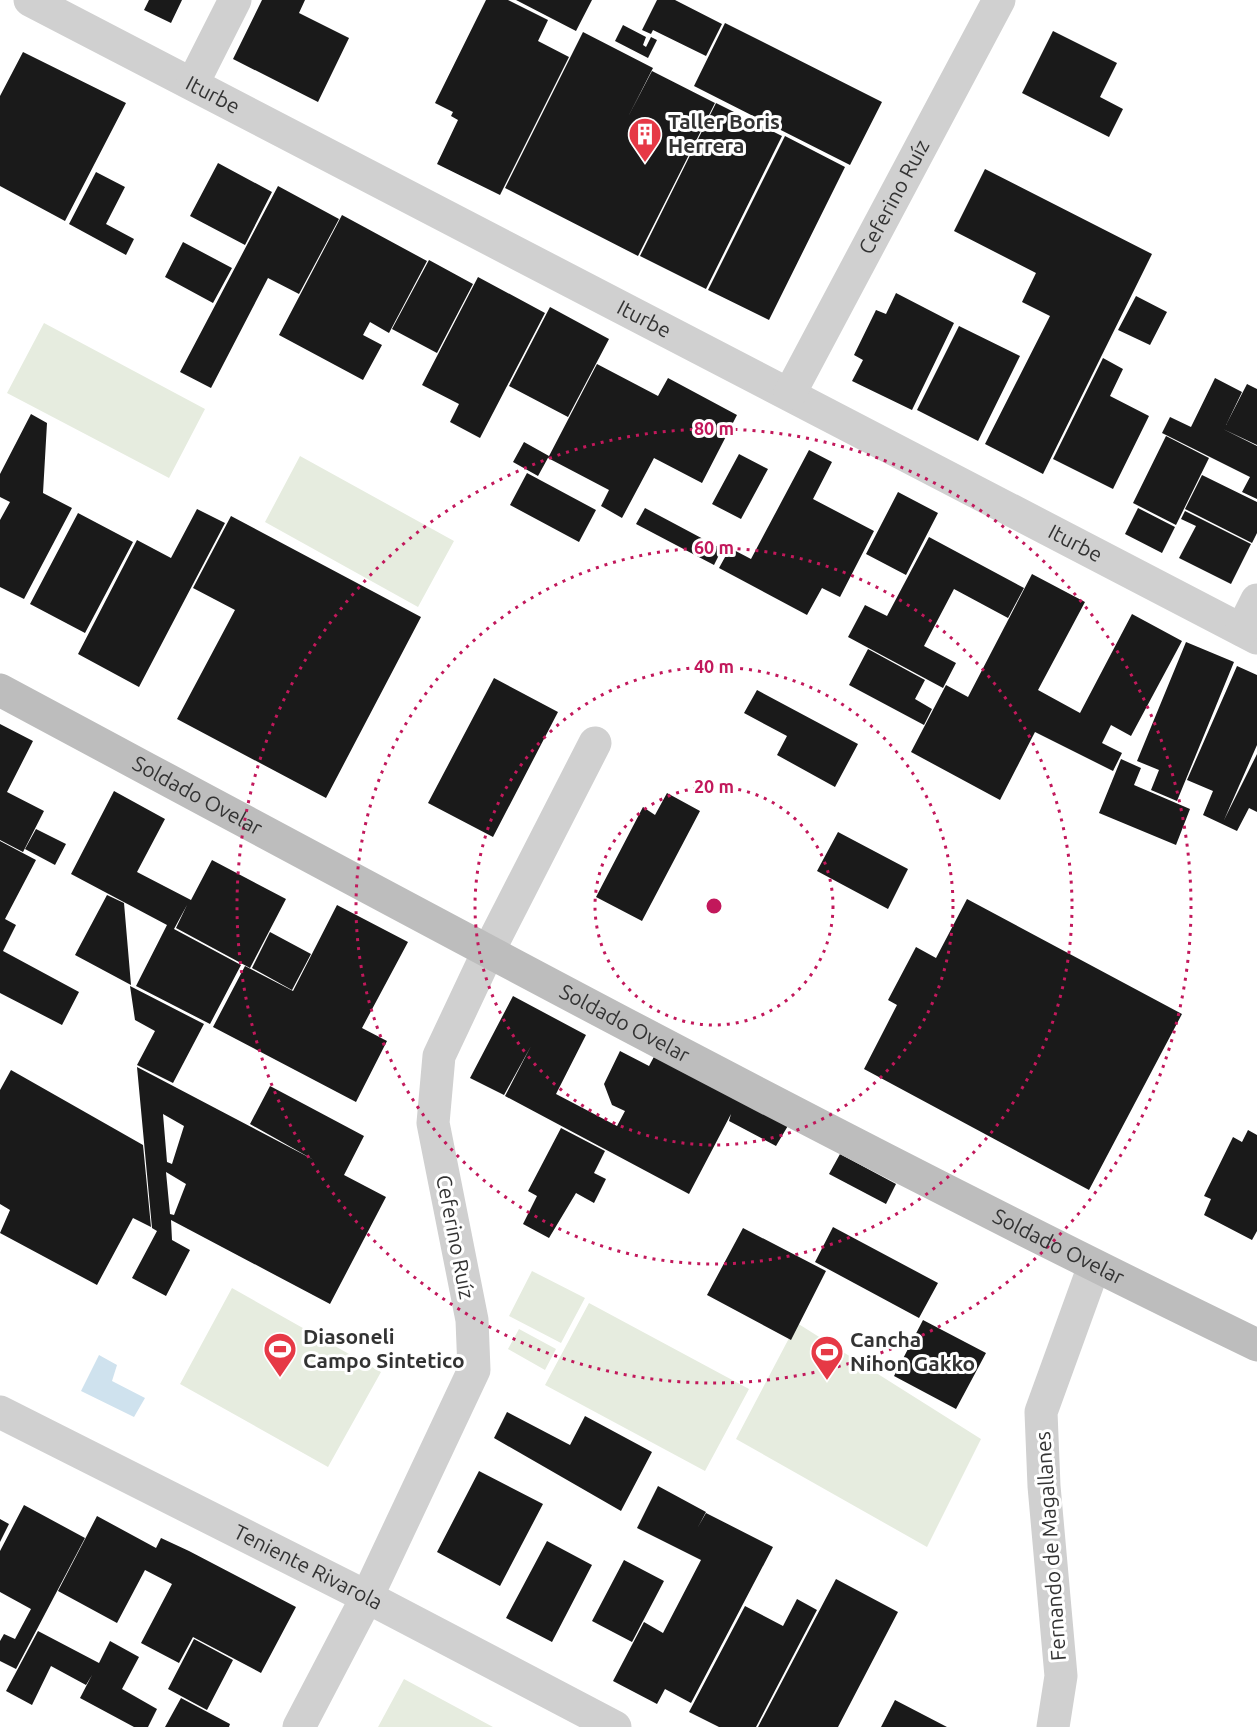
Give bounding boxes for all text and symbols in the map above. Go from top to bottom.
street label: Iturbe [182,70,244,118]
place label: Taller Boris Herrera [668,109,780,157]
building icon: Taller Boris Herrera [627,116,663,163]
street label: Ceferino Ruíz [853,135,934,258]
street label: Iturbe [613,294,675,342]
text: 80 m [694,418,734,438]
street label: Iturbe [1045,519,1107,566]
text: 60 m [694,537,734,557]
text: 40 m [694,656,734,676]
street label: Soldado Ovelar [129,750,267,840]
text: 20 m [694,776,734,796]
centre of rings [704,896,724,916]
street label: Soldado Ovelar [556,979,694,1067]
street label: Ceferino Ruíz [432,1173,480,1301]
street label: Soldado Ovelar [989,1203,1128,1289]
place label: Diasoneli Campo Sintetico [303,1324,465,1372]
place label: Cancha Nihon Gakko [850,1327,975,1375]
sports icon: Diasoneli Campo Sintetico [262,1331,298,1378]
sports icon: Cancha Nihon Gakko [809,1334,845,1381]
street label: Fernando de Magallanes [1030,1431,1070,1662]
street label: Teniente Rivarola [230,1519,387,1614]

